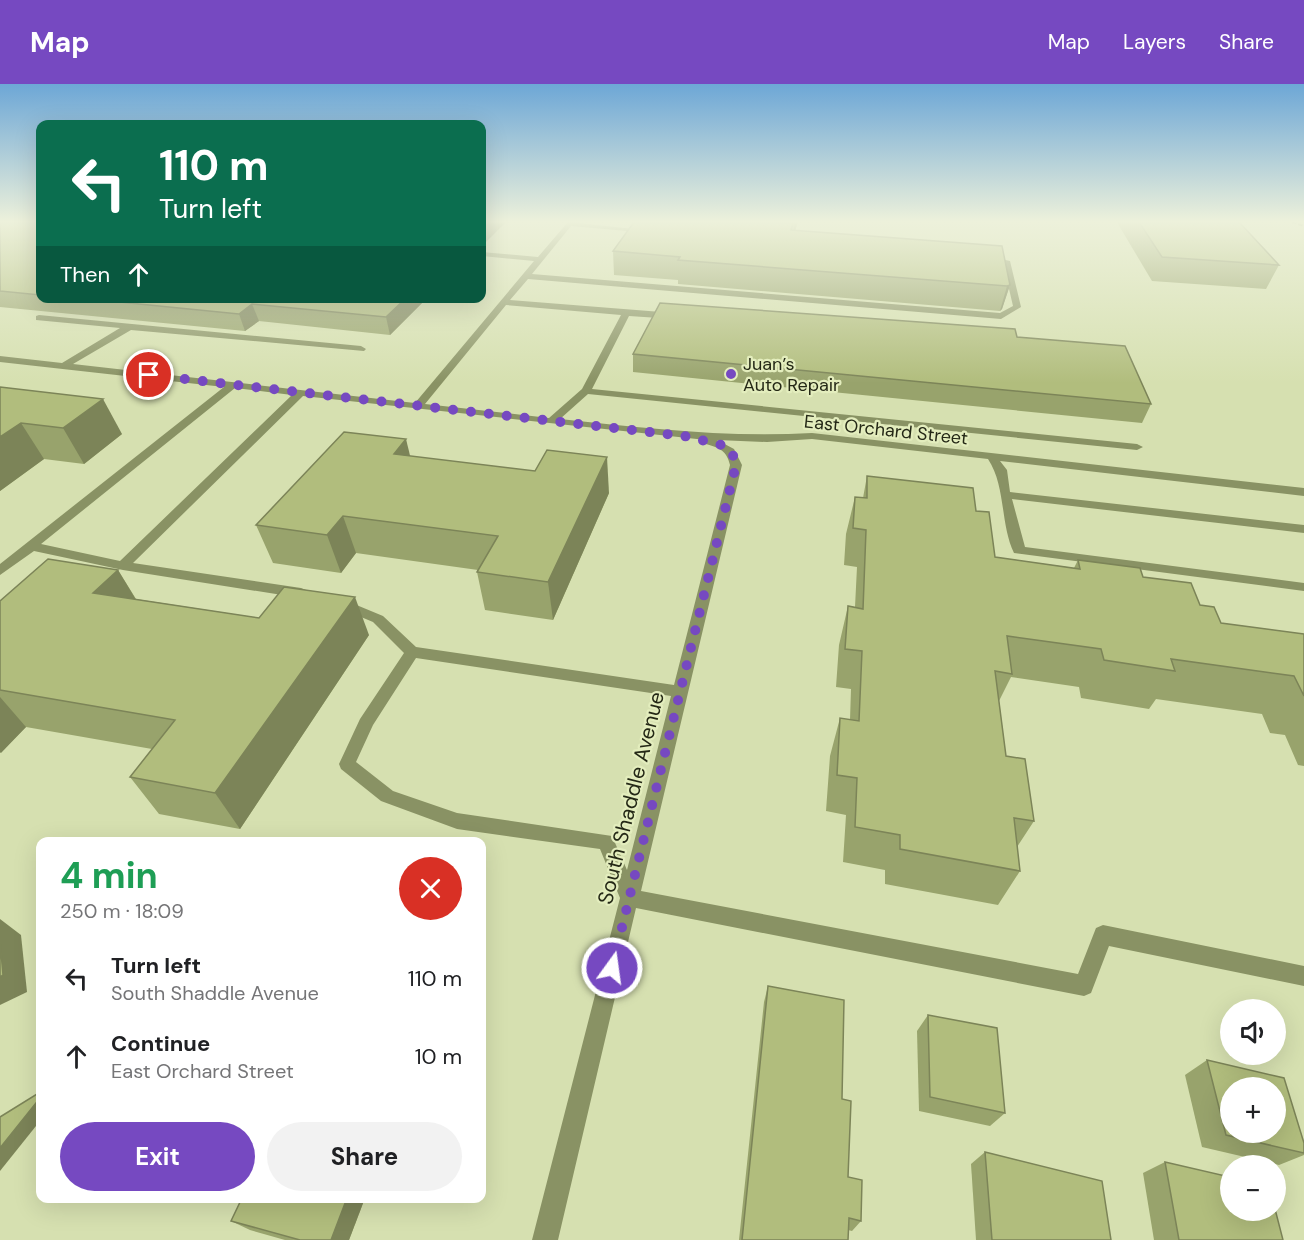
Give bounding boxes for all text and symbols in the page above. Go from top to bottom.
text: Map [30,24,90,61]
text: Map [1048,28,1090,56]
text: Layers [1123,28,1186,56]
text: Share [1219,28,1274,56]
text: 110 m [159,138,269,193]
icon: left [60,144,138,222]
text: Turn left [159,191,262,226]
icon: ahead [122,258,155,291]
text: Then [60,260,110,289]
pin [123,349,174,400]
place label: Juan’s Auto Repair [743,352,840,397]
icon: arrive [132,358,165,391]
marker: Juan’s Auto Repair [724,367,738,381]
street label: East Orchard Street [803,409,969,451]
street label: South Shaddle Avenue [591,689,671,907]
text: 4 min [60,852,158,899]
button: close [399,857,462,920]
text: 250 m · 18:09 [60,898,184,924]
position arrow [580,936,644,1000]
text: Turn left [111,951,201,980]
icon: left [60,962,93,995]
text: 110 m [408,964,462,993]
text: South Shaddle Avenue [111,980,319,1006]
map controls [1220,999,1286,1221]
button: sound [1220,999,1286,1065]
text: Continue [111,1029,210,1058]
icon: ahead [60,1040,93,1073]
text: 10 m [415,1042,462,1071]
text: East Orchard Street [111,1058,294,1084]
button: + [1220,1077,1286,1143]
button: Exit [60,1122,255,1191]
button: Share [267,1122,462,1191]
button: − [1220,1155,1286,1221]

